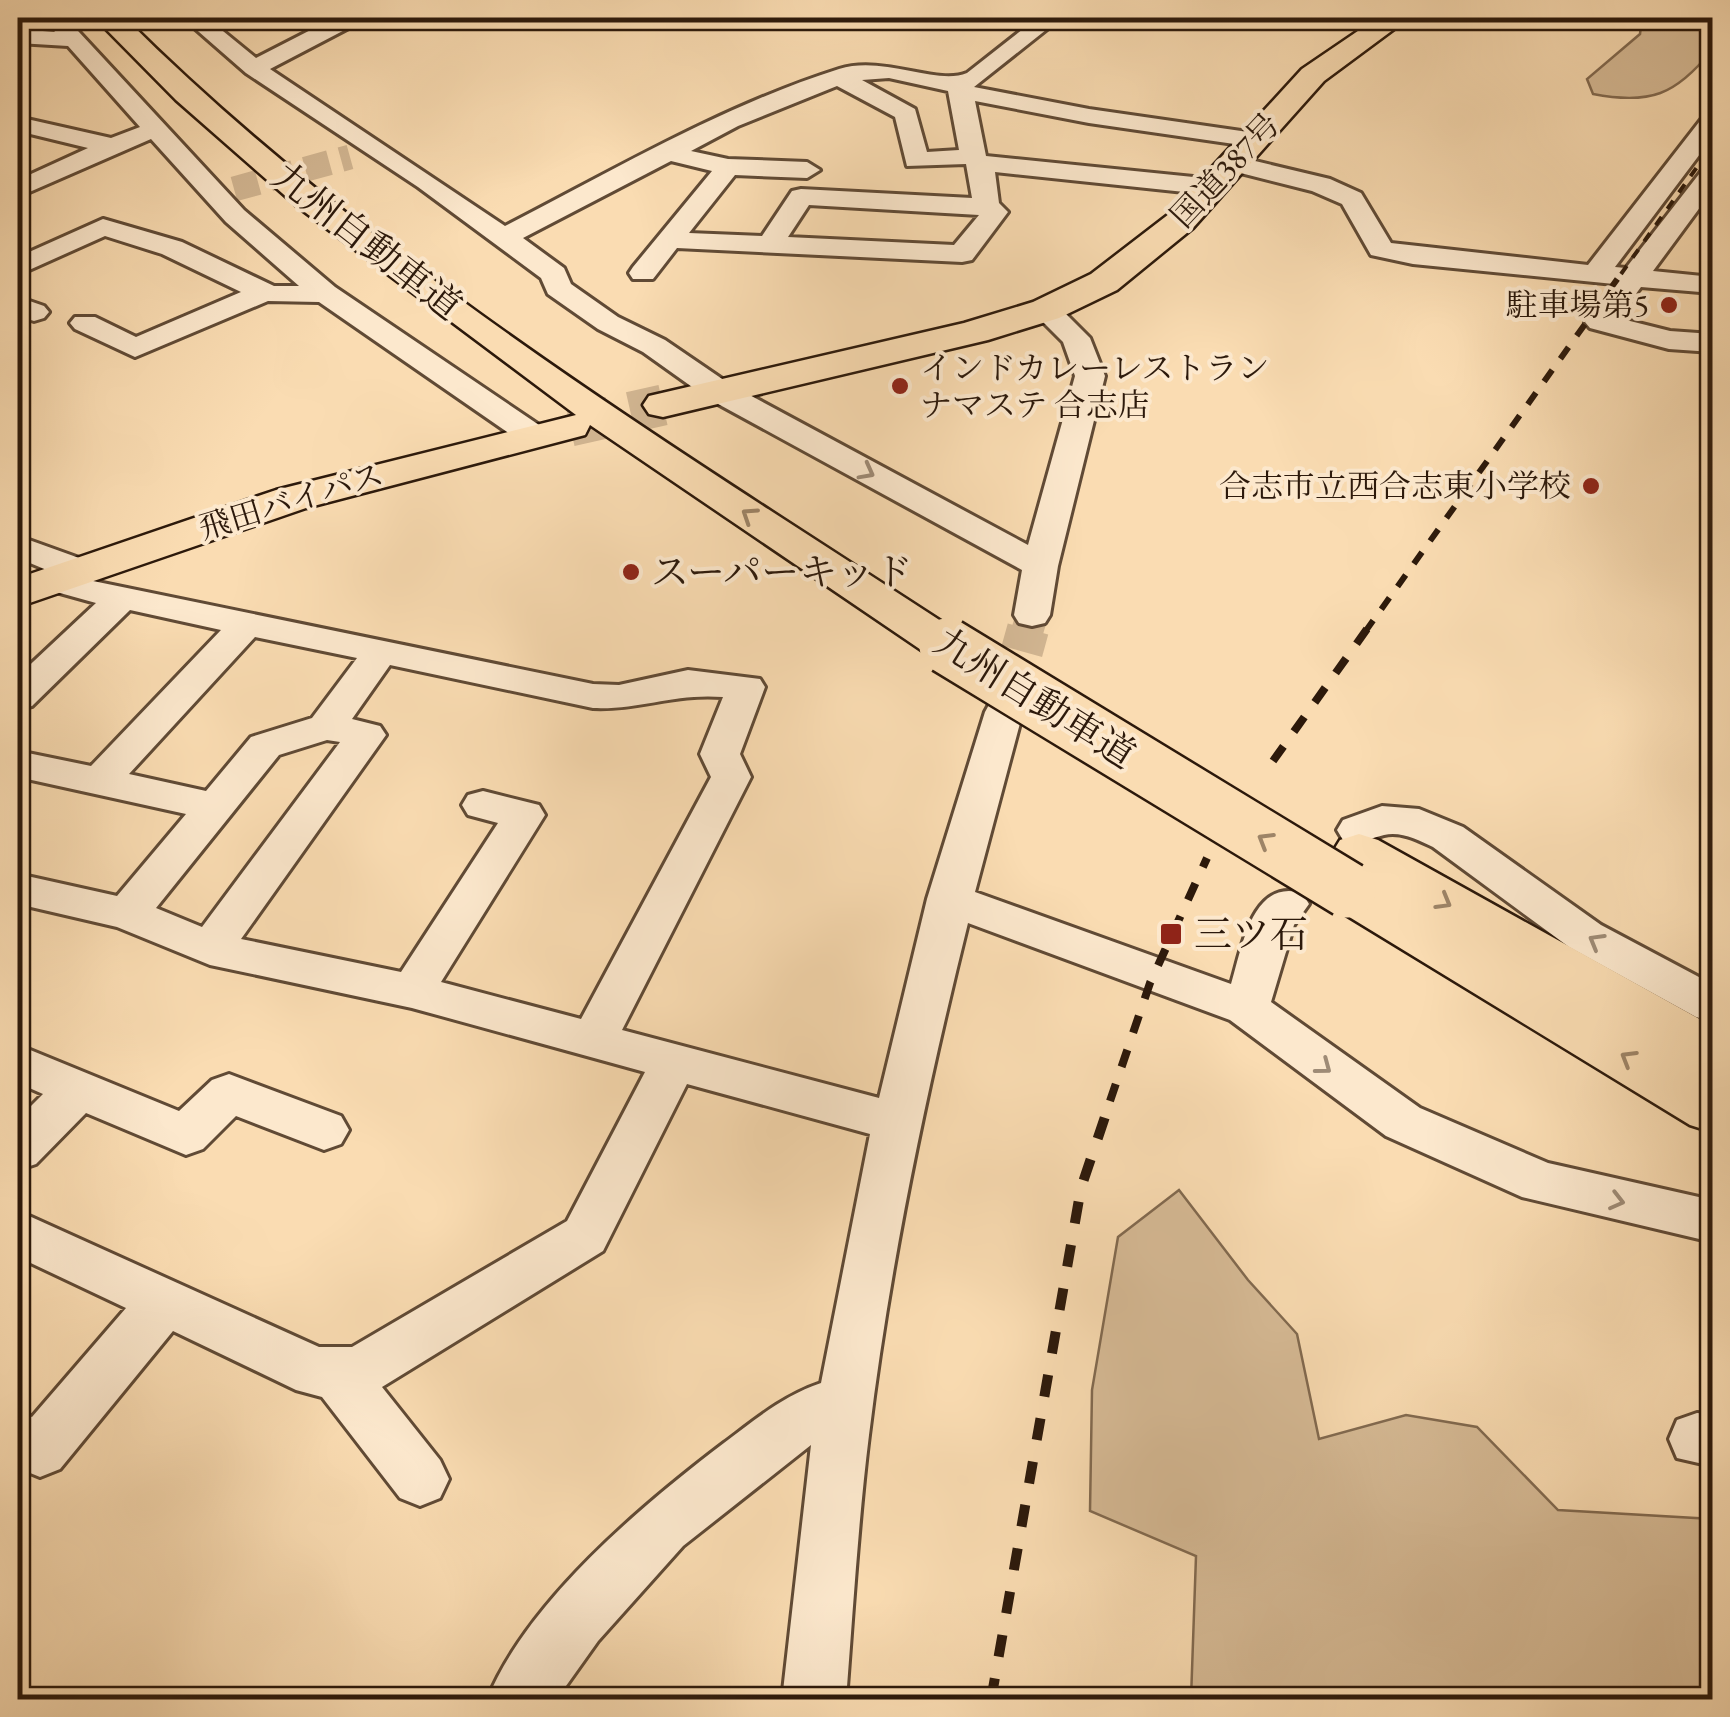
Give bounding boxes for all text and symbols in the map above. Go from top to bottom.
street label: 国道387号 [1161,104,1289,236]
street label: 九州自動車道 [262,151,472,330]
place label: 駐車場第5 [1506,284,1649,326]
marker: 駐車場第5 [1658,294,1680,316]
place label: インドカレーレストラン ナマステ 合志店 [920,347,1269,426]
marker: インドカレーレストラン ナマステ 合志店 [889,375,911,397]
street label: 飛田バイパス [193,453,389,549]
one-way arrow [857,460,875,479]
place label: 合志市立西合志東小学校 [1219,465,1571,507]
marker: 合志市立西合志東小学校 [1580,475,1602,497]
one-way arrow [741,509,760,527]
place label: スーパーキッド [651,547,912,596]
marker: スーパーキッド [620,561,642,583]
street label: 九州自動車道 [926,616,1145,779]
one-way arrow [1258,833,1276,852]
one-way arrow [1433,889,1451,909]
place label: 三ツ石 [1194,909,1308,958]
marker: 三ツ石 [1158,921,1184,947]
one-way arrow [1589,934,1607,953]
one-way arrow [1621,1051,1639,1070]
one-way arrow [1313,1056,1331,1073]
one-way arrow [1608,1190,1625,1211]

